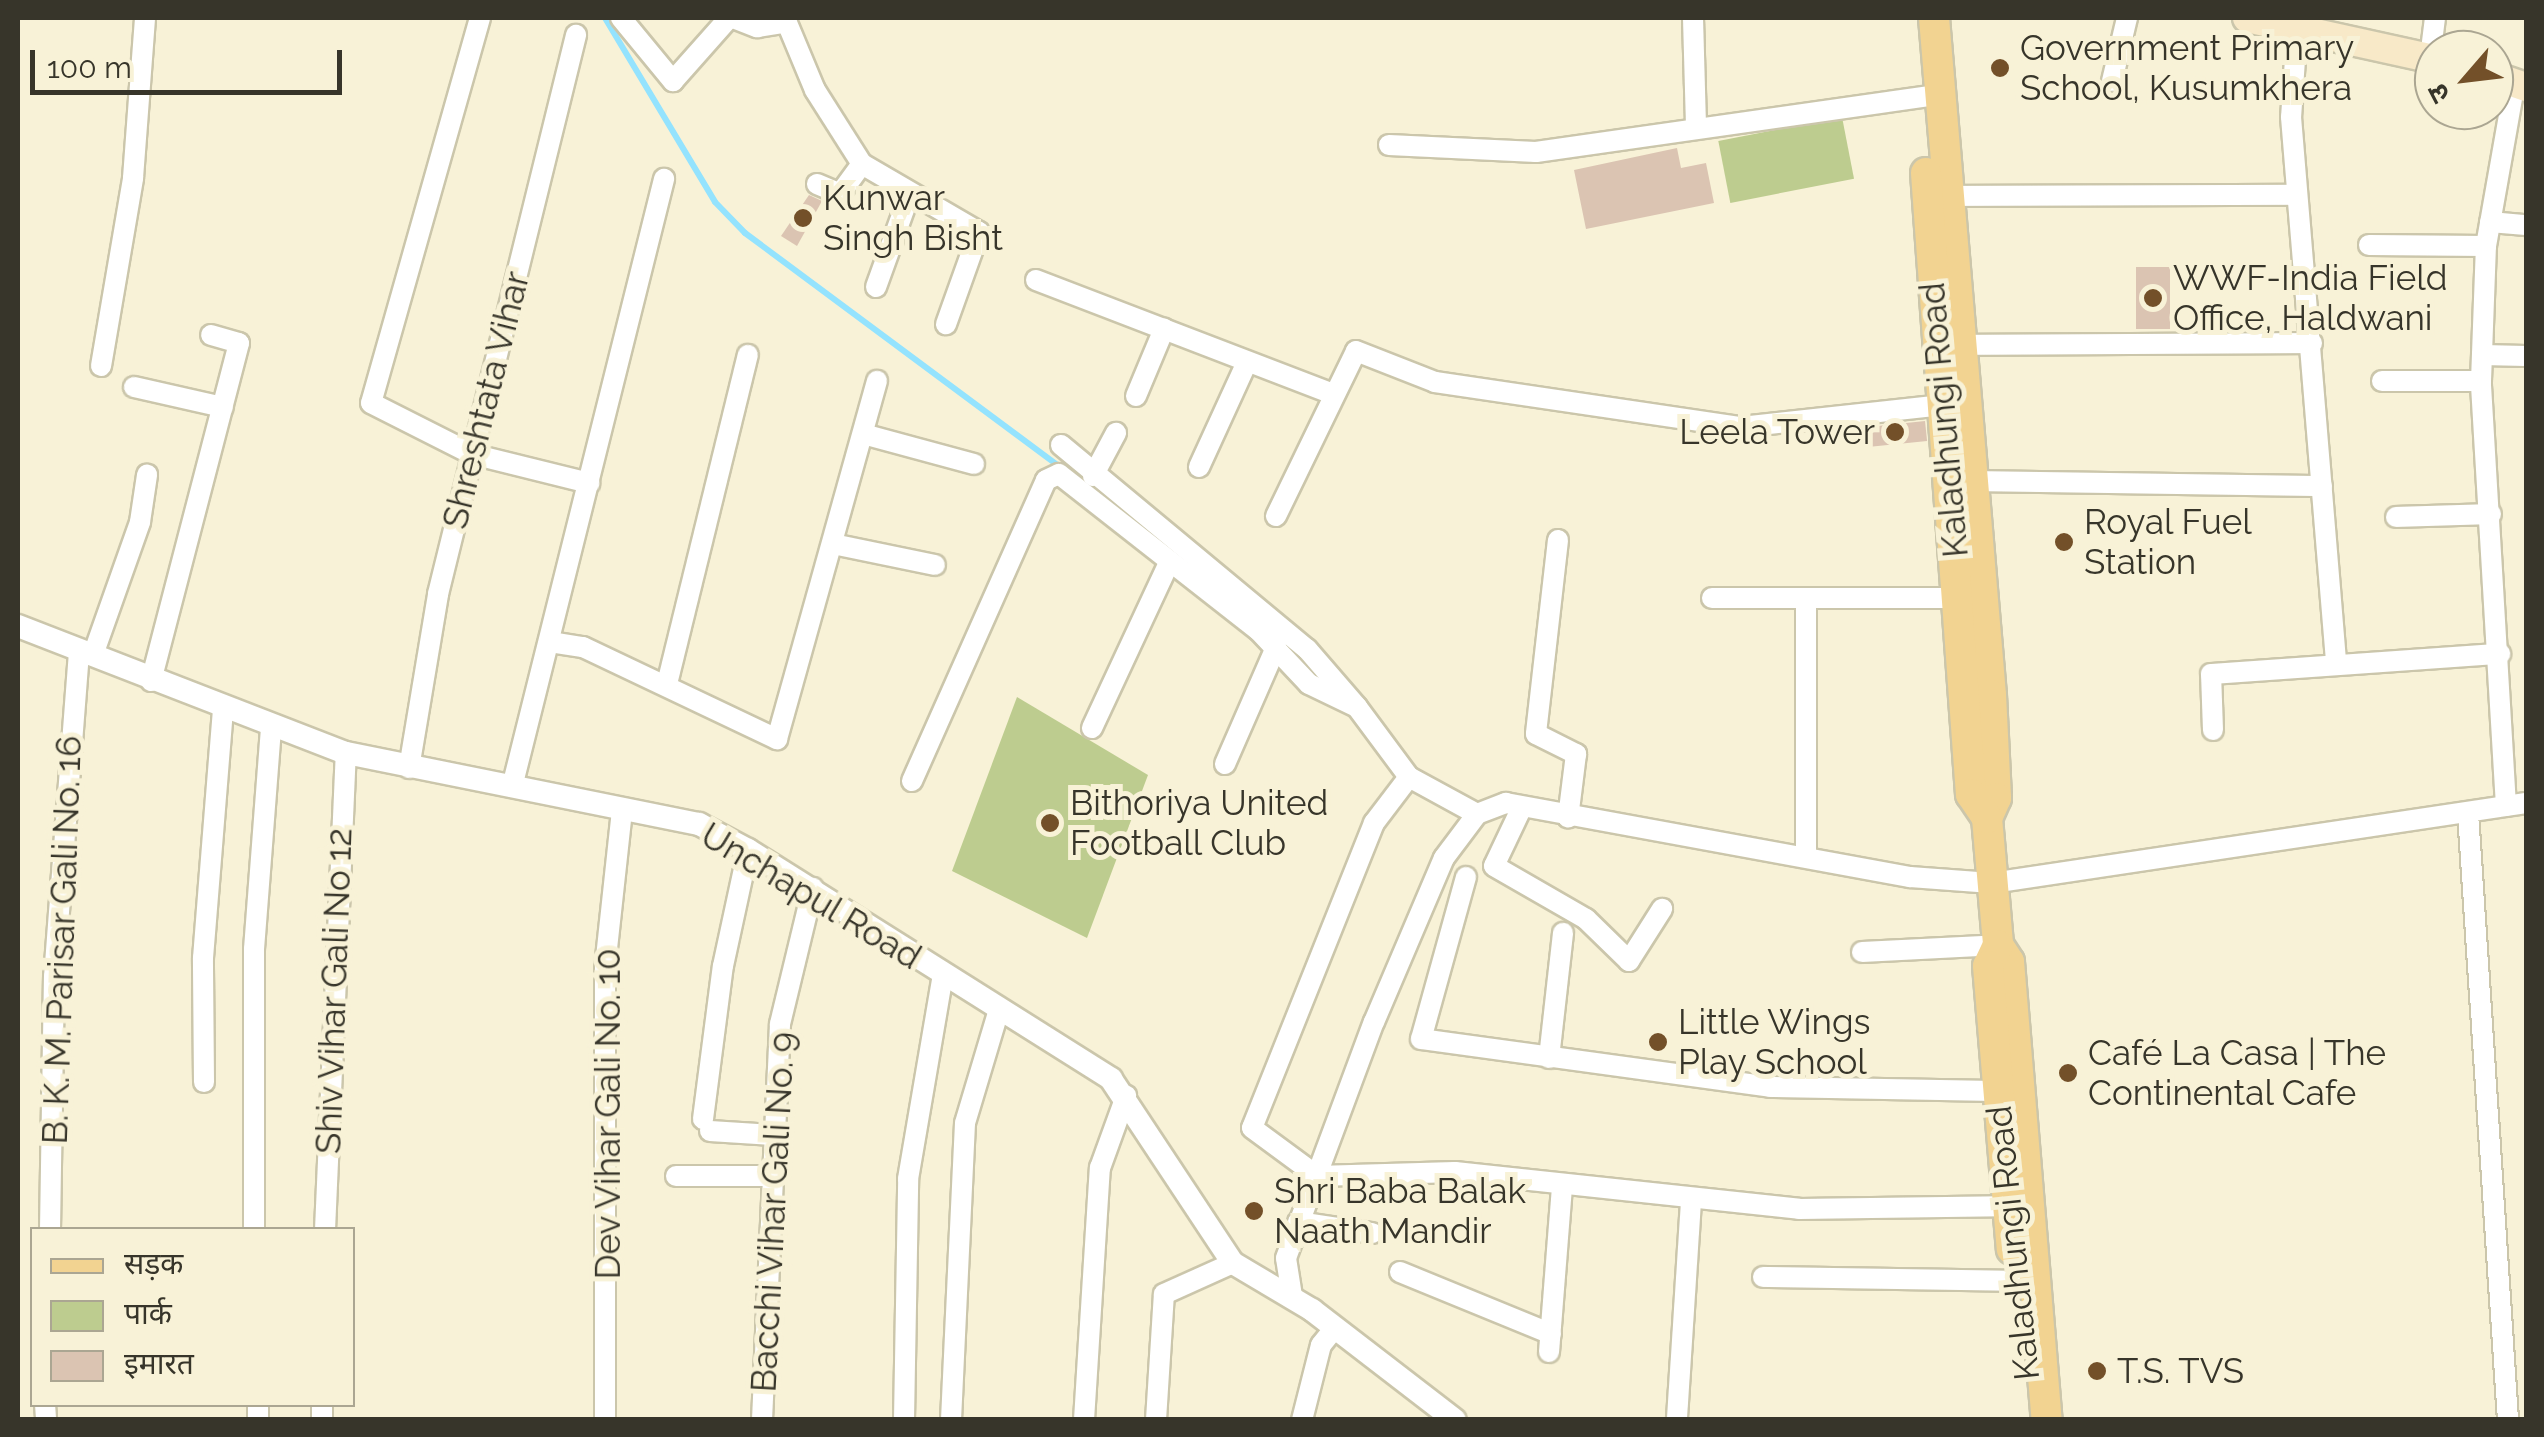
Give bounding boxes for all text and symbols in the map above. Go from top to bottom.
place label: Government Primary School, Kusumkhera [2020,27,2354,109]
scale bar [35,30,348,92]
north arrow [2414,30,2514,130]
text: 100 m [47,50,132,85]
marker: Government Primary School, Kusumkhera [1989,57,2011,79]
text: उ [2420,78,2457,108]
place label: Kunwar Singh Bisht [823,177,1003,259]
marker: Kunwar Singh Bisht [792,207,814,229]
place label: WWF-India Field Office, Haldwani [2173,257,2448,339]
street label: Shreshtata Vihar [434,267,538,533]
street label: Kaladhungi Road [1911,281,1977,559]
marker: WWF-India Field Office, Haldwani [2142,287,2164,309]
place label: Leela Tower [1678,411,1875,453]
marker: Leela Tower [1884,421,1906,443]
place label: Royal Fuel Station [2084,501,2253,583]
marker: Royal Fuel Station [2053,531,2075,553]
street label: B. K. M. Parisar Gali No. 16 [34,735,90,1145]
place label: Bithoriya United Football Club [1070,782,1328,864]
marker: Bithoriya United Football Club [1039,812,1061,834]
street label: Unchapul Road [693,814,929,978]
street label: Shiv Vihar Gali No 12 [307,826,361,1156]
street label: Dev Vihar Gali No. 10 [587,947,629,1281]
place label: Little Wings Play School [1678,1001,1872,1083]
street label: Bacchi Vihar Gali No. 9 [743,1030,803,1394]
marker: Little Wings Play School [1647,1031,1669,1053]
place label: Café La Casa | The Continental Cafe [2088,1032,2387,1114]
marker: Café La Casa | The Continental Cafe [2057,1062,2079,1084]
street label: Kaladhungi Road [1978,1104,2048,1382]
place label: Shri Baba Balak Naath Mandir [1274,1170,1526,1252]
marker: Shri Baba Balak Naath Mandir [1243,1200,1265,1222]
legend [30,1227,355,1407]
text: सड़क [124,1246,183,1281]
text: पार्क [124,1296,172,1331]
text: इमारत [124,1346,194,1381]
place label: T.S. TVS [2117,1350,2245,1392]
marker: T.S. TVS [2086,1360,2108,1382]

